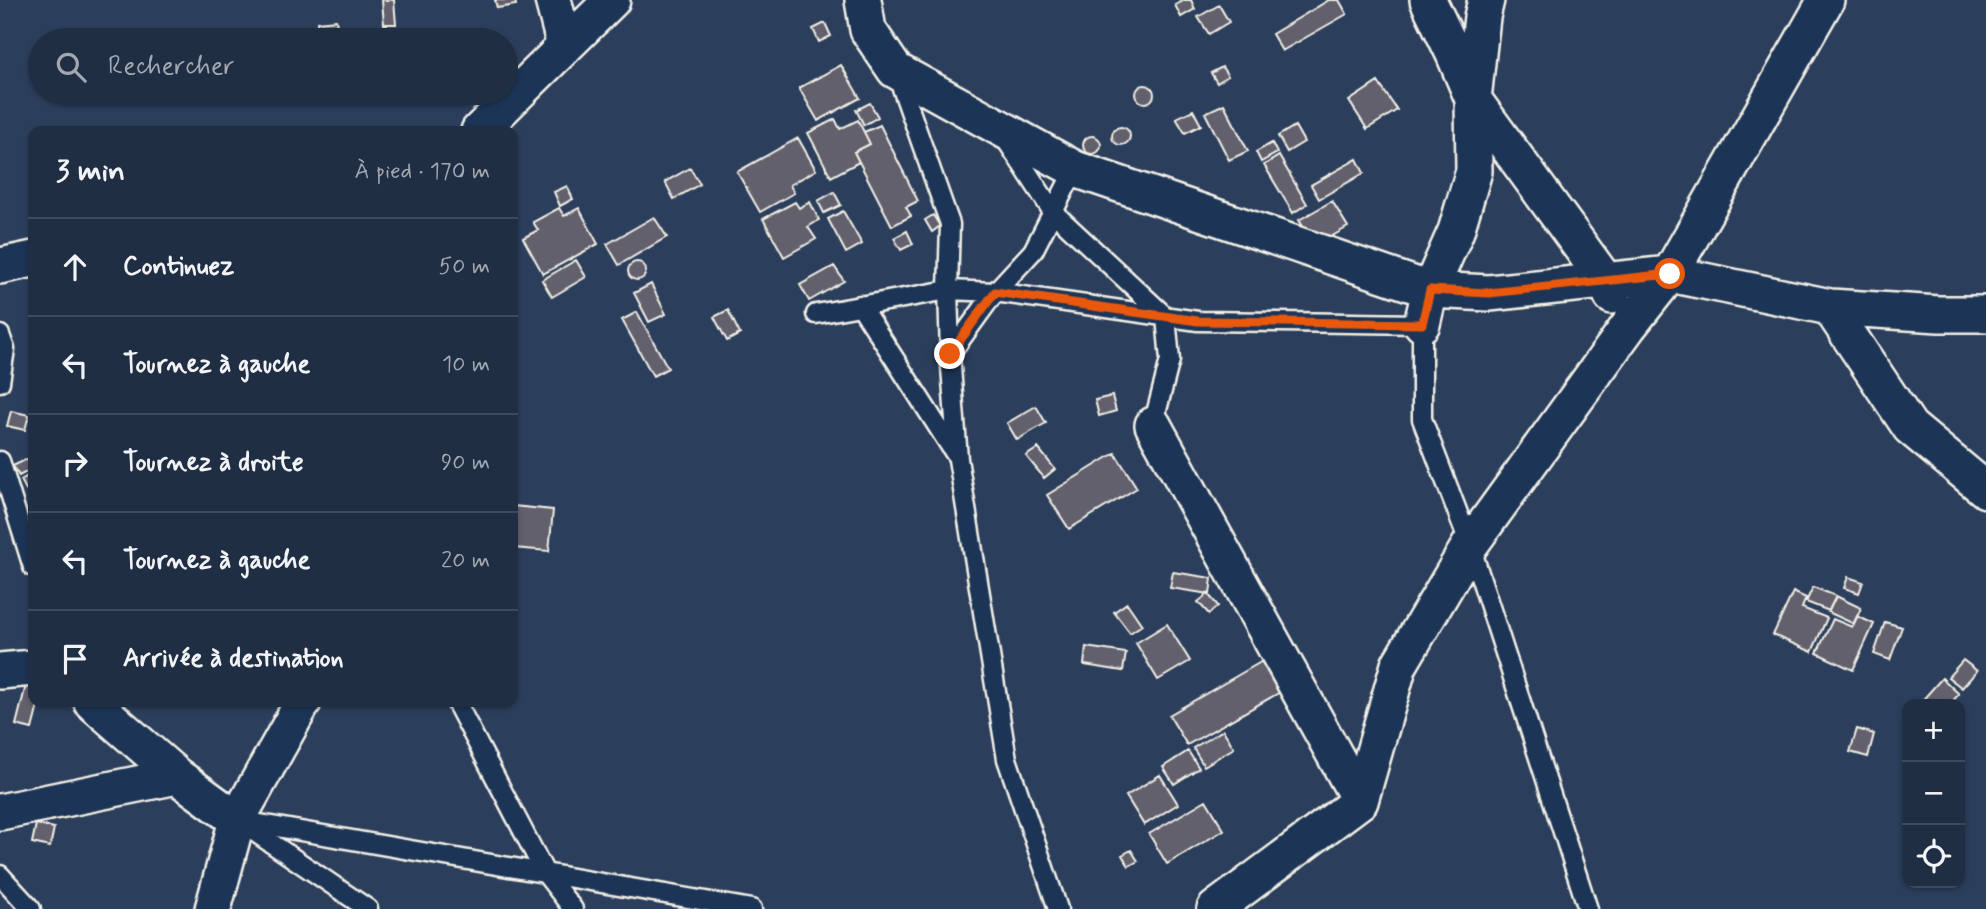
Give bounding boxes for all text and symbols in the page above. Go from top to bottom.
search box [28,28,518,105]
icon: search [52,48,90,86]
text: Rechercher [108,50,234,84]
text: 3 min [56,152,125,191]
text: À pied · 170 m [354,157,490,187]
icon: ahead [56,248,94,286]
text: Continuez [123,250,234,284]
text: 50 m [439,252,490,282]
route start [1654,258,1685,289]
route end [934,338,965,369]
icon: left [56,346,94,384]
text: Tournez à gauche [123,348,310,382]
text: 10 m [442,350,490,380]
icon: right [56,444,94,482]
text: Tournez à droite [123,446,304,480]
text: 90 m [441,448,490,478]
icon: left [56,542,94,580]
text: Tournez à gauche [123,544,310,578]
text: 20 m [441,546,490,576]
icon: arrive [56,640,94,678]
text: Arrivée à destination [123,642,344,676]
map controls [1902,699,1965,888]
button: + [1902,699,1965,762]
button: − [1902,762,1965,825]
button: locate [1902,825,1965,888]

